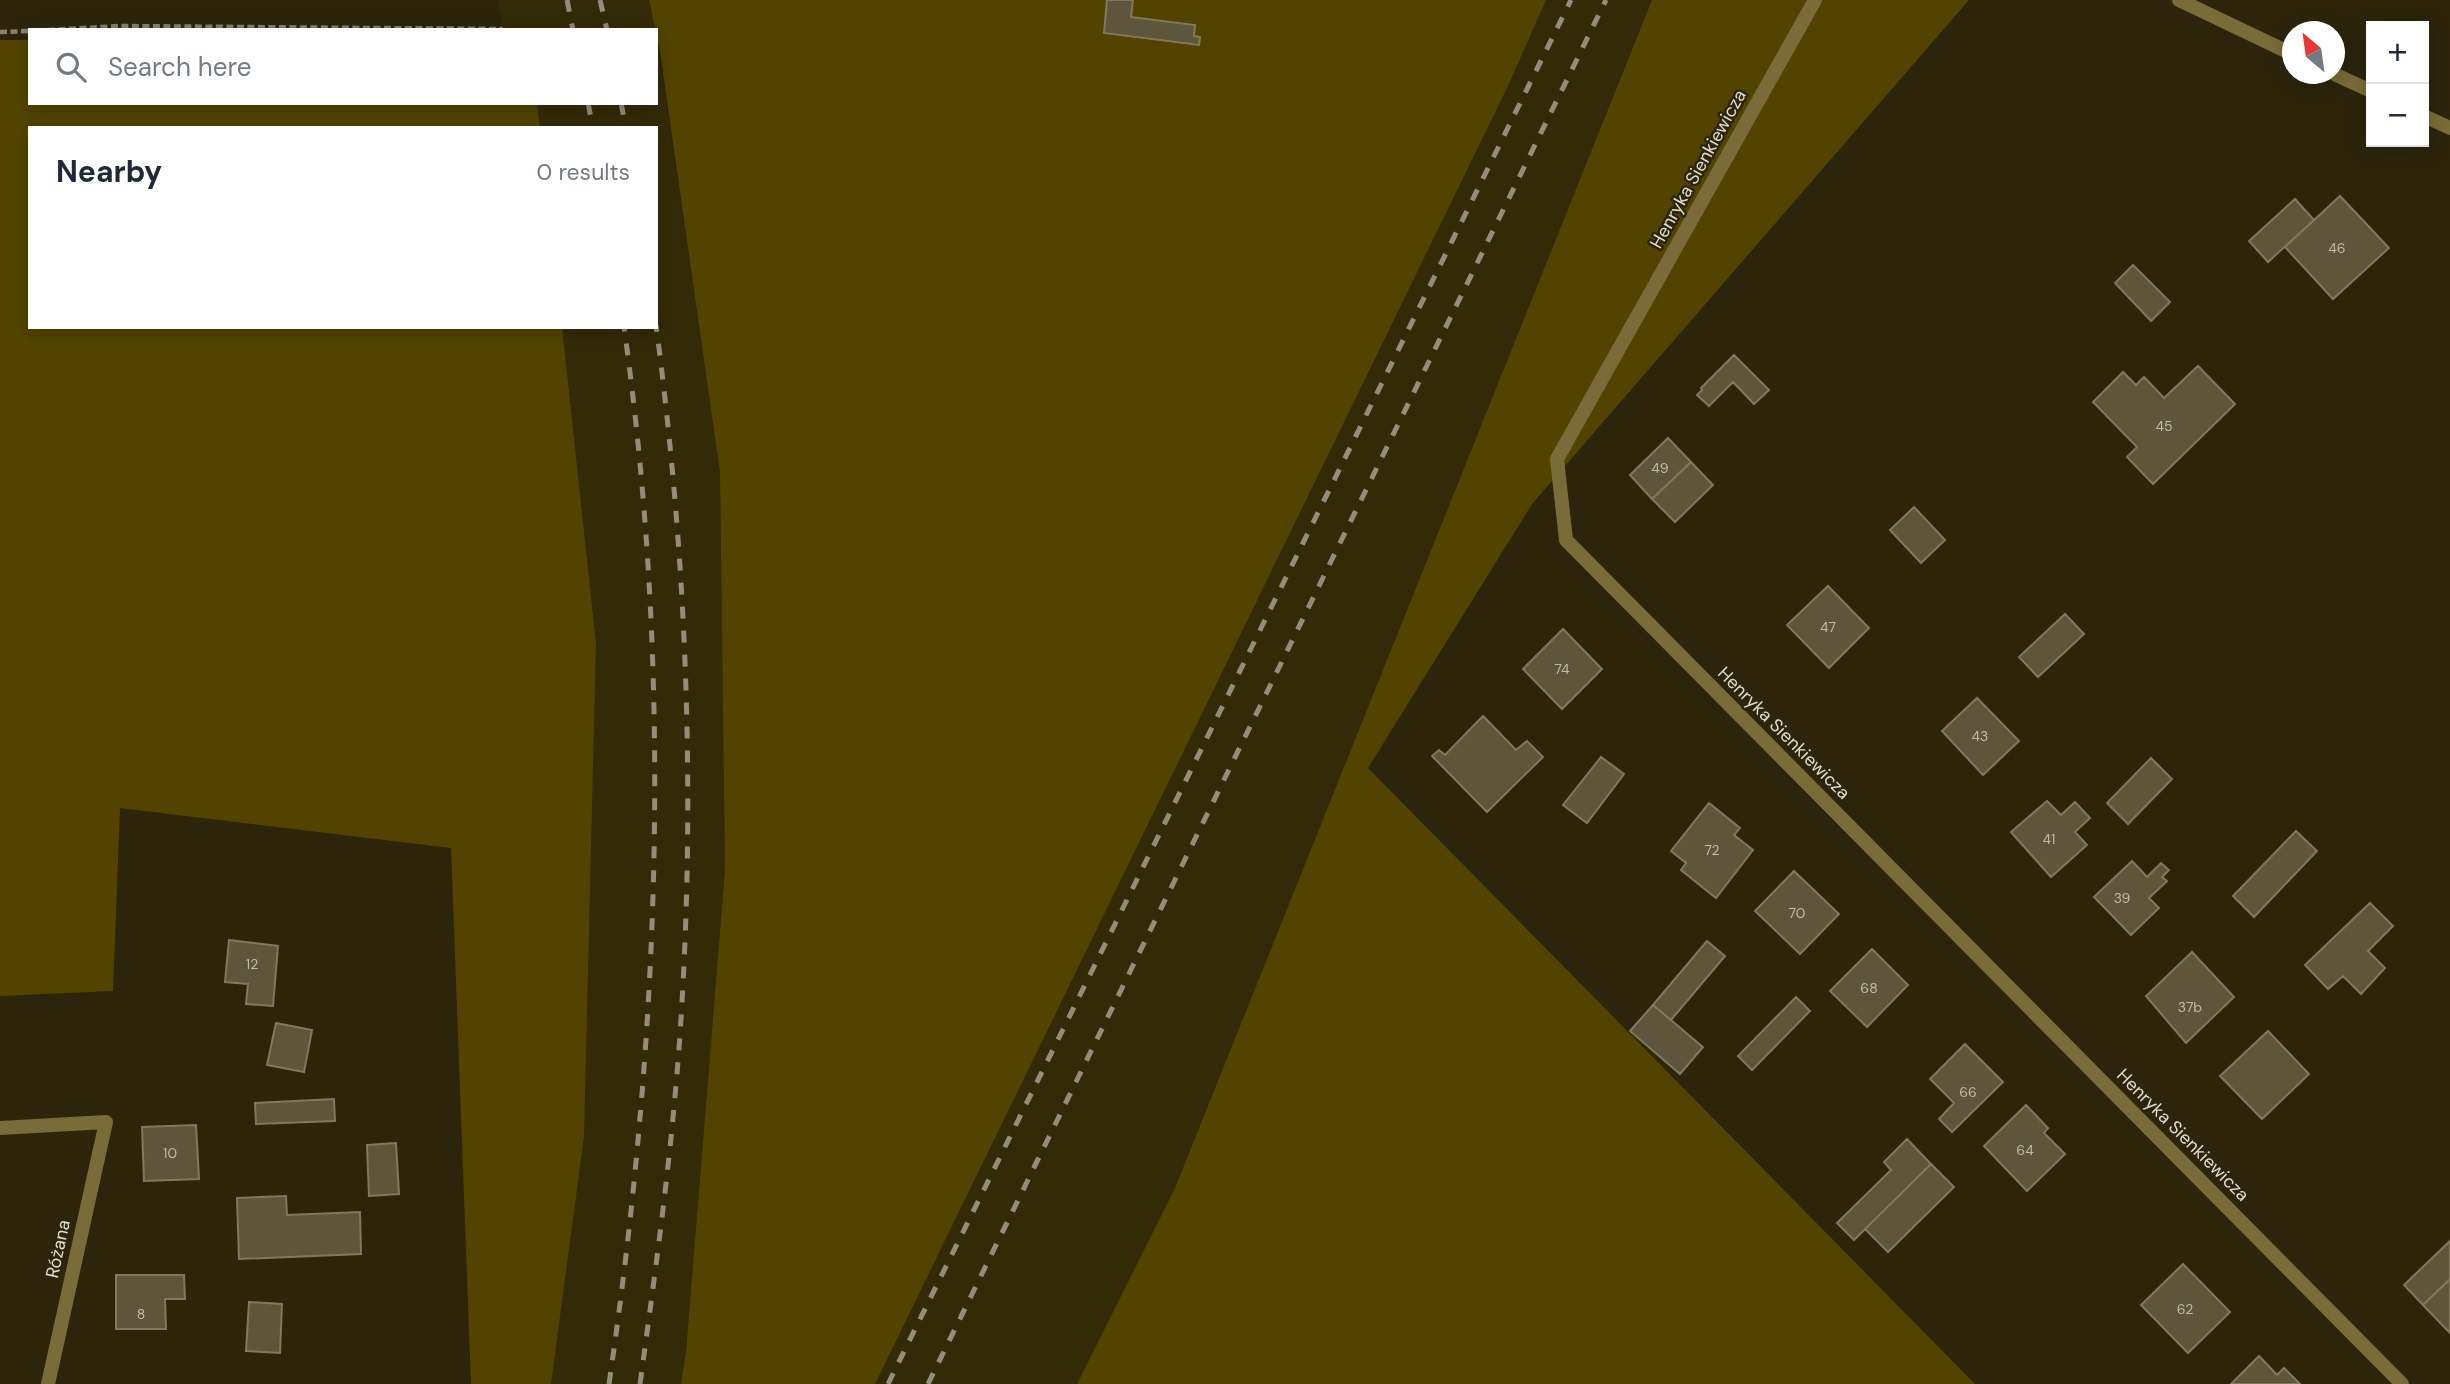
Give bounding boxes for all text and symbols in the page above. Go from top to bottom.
north arrow [2282,21,2345,84]
map controls [2366,21,2429,147]
button: + [2366,21,2429,84]
search box [28,28,658,105]
icon: search [52,48,90,86]
text: Search here [108,50,251,84]
button: − [2366,84,2429,147]
street label: Henryka Sienkiewicza [1644,85,1752,253]
text: Nearby [56,152,162,191]
text: 0 results [537,157,630,187]
house number: 46 [2328,239,2346,257]
house number: 45 [2155,417,2173,435]
house number: 49 [1651,459,1669,477]
house number: 47 [1820,618,1836,636]
house number: 74 [1554,660,1570,678]
street label: Henryka Sienkiewicza [1713,662,1855,804]
house number: 43 [1972,727,1988,745]
house number: 41 [2043,830,2055,848]
house number: 72 [1704,841,1720,859]
house number: 39 [2114,889,2131,907]
house number: 70 [1789,904,1805,922]
house number: 12 [246,955,258,973]
house number: 68 [1860,979,1878,997]
house number: 37b [2178,998,2202,1016]
street label: Henryka Sienkiewicza [2112,1064,2254,1206]
house number: 66 [1959,1083,1977,1101]
house number: 64 [2016,1141,2034,1159]
house number: 10 [163,1144,177,1162]
street label: Różana [40,1218,76,1280]
house number: 62 [2177,1300,2193,1318]
house number: 8 [137,1305,145,1323]

